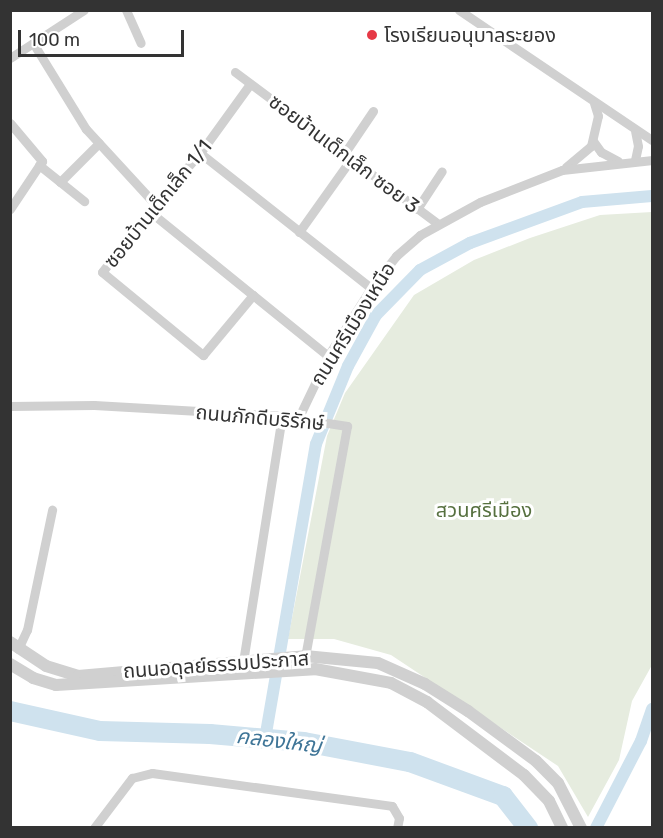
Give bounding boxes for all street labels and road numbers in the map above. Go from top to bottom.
street label: ซอยบ้านเด็กเล็ก ซอย 3 [264,90,424,218]
street label: ซอยบ้านเด็กเล็ก 1/1 [99,135,217,273]
street label: ถนนศรีเมืองเหนือ [306,258,400,390]
street label: ถนนภักดีบริรักษ์ [195,400,325,436]
street label: ถนนอดุลย์ธรรมประภาส [122,647,310,683]

